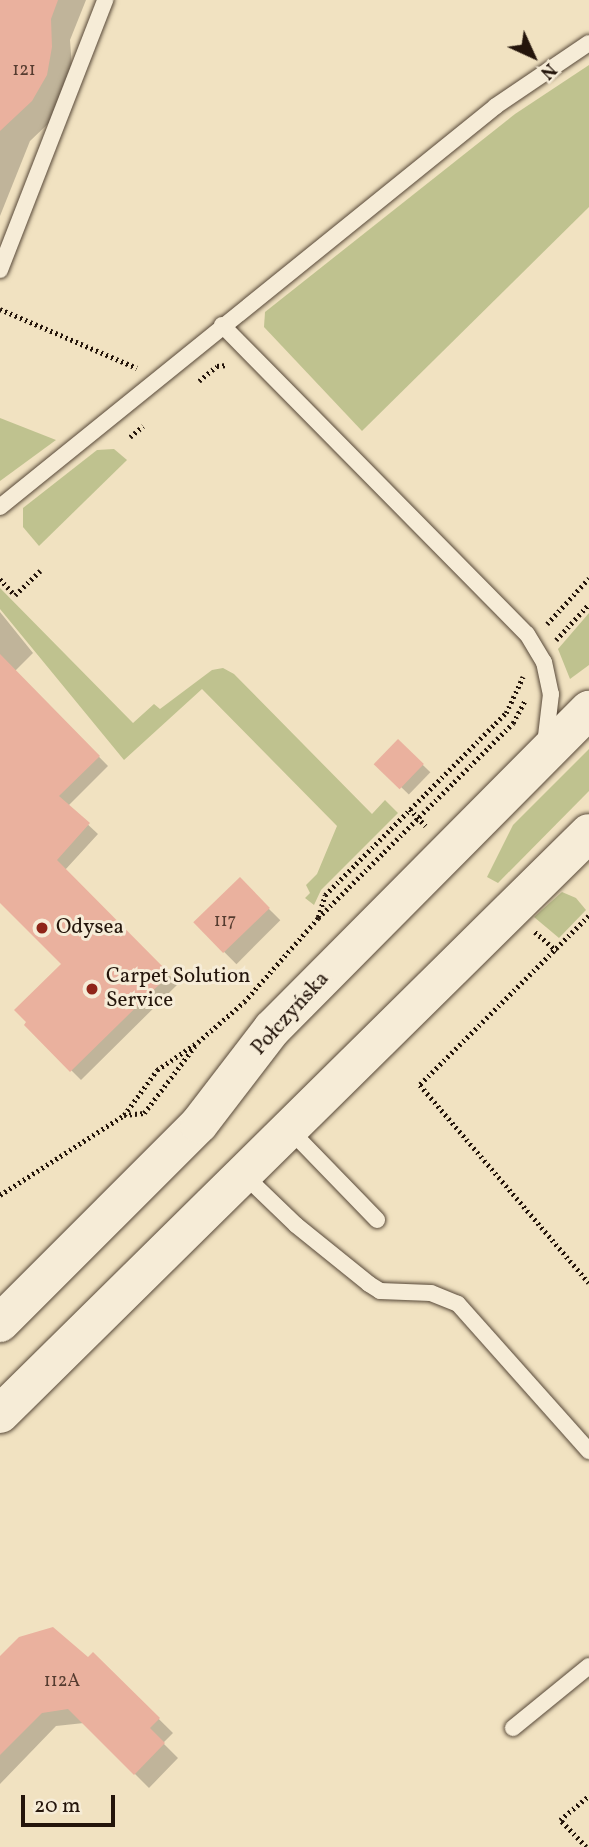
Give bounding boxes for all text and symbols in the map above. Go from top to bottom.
north arrow [498,21,568,91]
text: N [534,57,562,85]
house number: 121 [12,60,36,82]
house number: 117 [214,911,236,933]
place label: Odysea [56,915,124,941]
marker: Odysea [34,920,50,936]
place label: Carpet Solution Service [106,964,251,1014]
street label: Połczyńska [247,967,335,1061]
marker: Carpet Solution Service [84,981,100,997]
house number: 112A [44,1671,80,1693]
scale bar [24,1780,119,1824]
text: 20 m [34,1792,80,1821]

